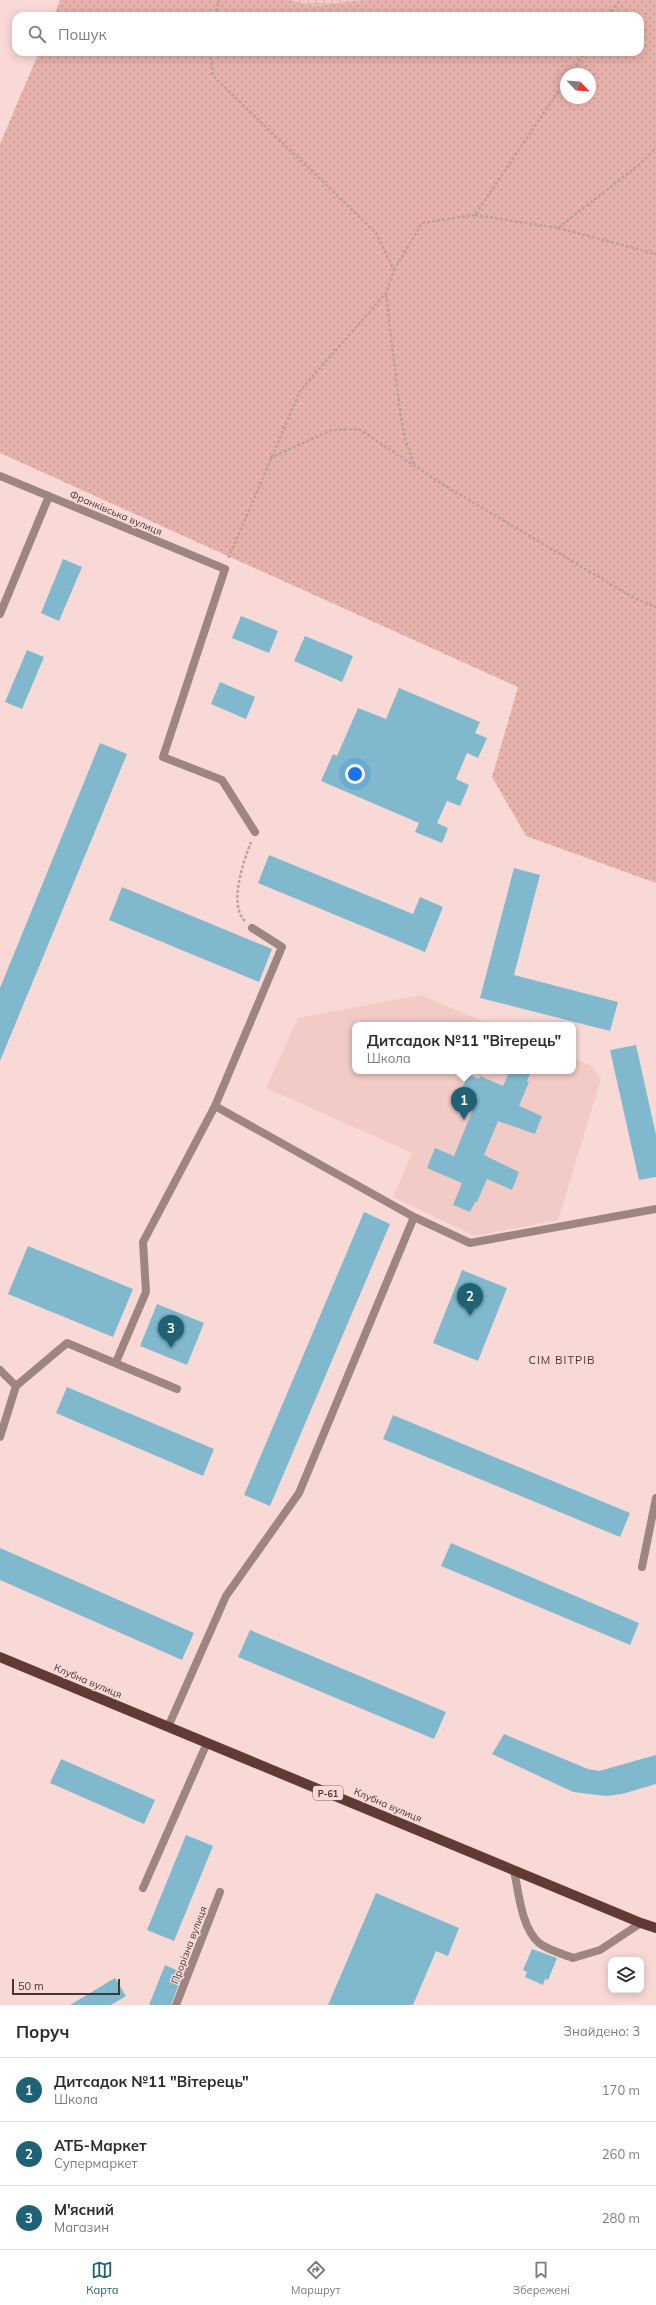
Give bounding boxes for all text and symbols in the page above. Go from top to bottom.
search box [12,12,644,56]
icon: search [26,23,48,45]
text: Пошук [58,25,107,44]
north arrow [560,68,596,104]
street label: Франківська вулиця [68,488,164,538]
your location [345,764,365,784]
popup [352,1022,576,1074]
text: Дитсадок №11 "Вітерець" [367,1031,561,1050]
text: Школа [367,1050,411,1066]
pin: 1 [451,1087,477,1120]
pin: 2 [457,1283,483,1316]
pin: 3 [158,1315,184,1348]
district label: СІМ ВІТРІВ [528,1353,596,1367]
street label: Клубна вулиця [52,1661,124,1701]
street label: Клубна вулиця [352,1785,424,1825]
road number: Р-61 [313,1786,343,1800]
street label: Прорізна вулиця [168,1904,210,1986]
map controls [608,1957,644,1993]
button: layers [608,1957,644,1993]
scale bar [12,1977,120,1996]
text: 50 m [18,1979,44,1993]
text: Поруч [16,2021,69,2042]
text: Знайдено: 3 [563,2023,640,2039]
text: Дитсадок №11 "Вітерець" [54,2072,249,2091]
text: 1 [25,2082,33,2098]
text: 170 m [602,2082,640,2098]
text: Школа [54,2091,98,2107]
text: АТБ-Маркет [54,2136,146,2155]
text: 2 [25,2146,33,2162]
text: 260 m [602,2146,640,2162]
text: Супермаркет [54,2155,137,2171]
text: М'ясний [54,2200,114,2219]
text: 3 [25,2210,33,2226]
text: 280 m [602,2210,640,2226]
text: Магазин [54,2219,109,2235]
tab: Карта [86,2259,119,2297]
tab: Маршрут [291,2259,341,2297]
tab: Збережені [513,2259,570,2297]

